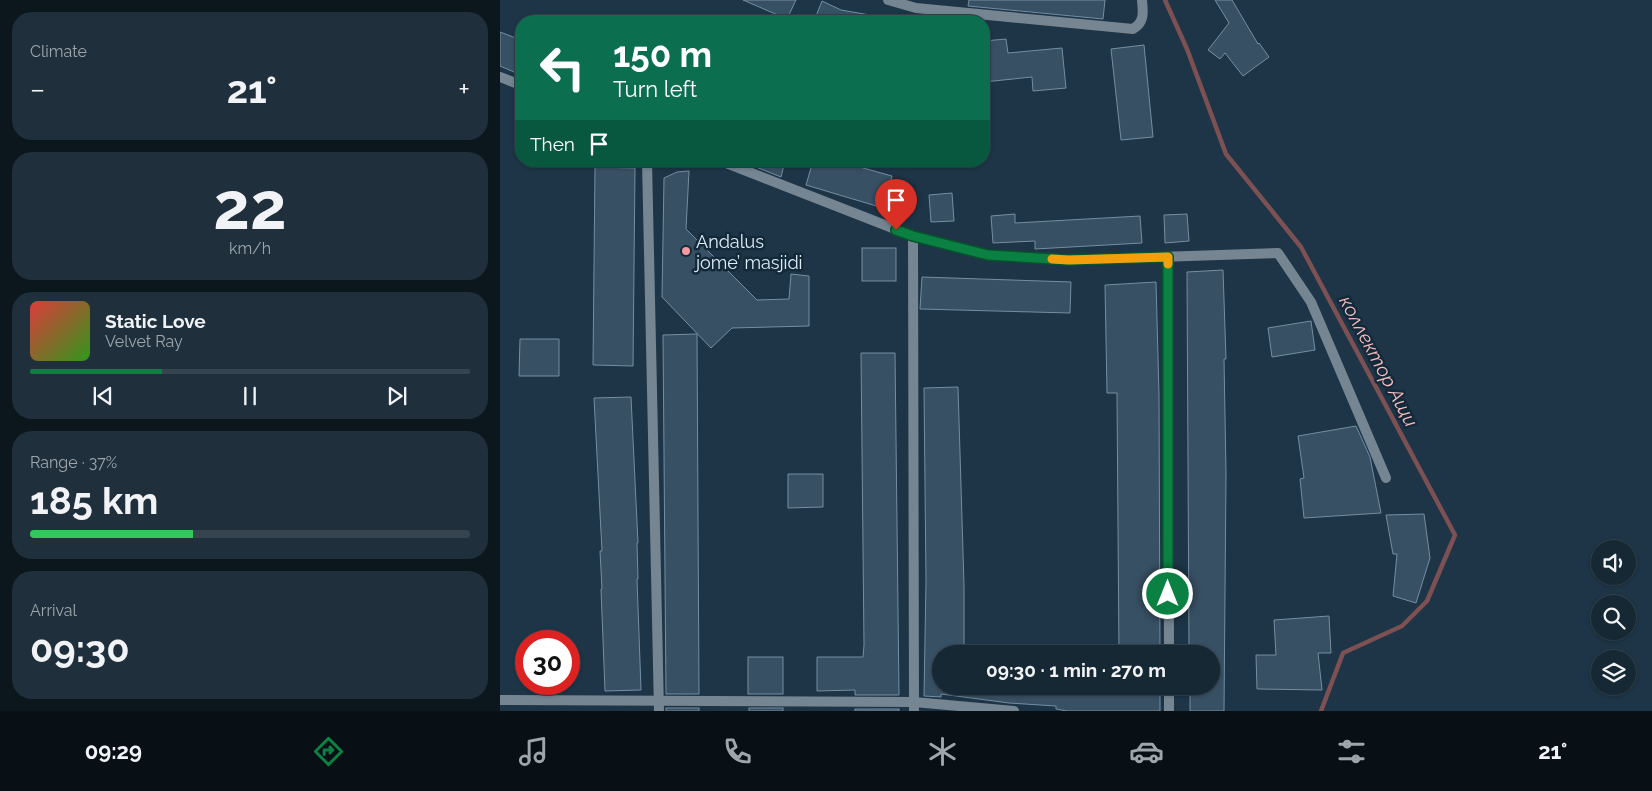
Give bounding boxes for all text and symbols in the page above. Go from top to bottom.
text: 150 m [613,34,712,75]
icon: left [530,35,595,100]
text: Climate [30,42,87,61]
text: 21° [227,67,277,112]
text: − [30,73,45,106]
text: + [458,73,470,106]
text: Turn left [613,76,697,102]
icon: arrive [585,130,613,158]
text: Then [530,133,575,155]
text: 22 [213,168,287,244]
pin [875,179,917,230]
icon: arrive [882,186,910,214]
place label: Andalus jome’ masjidi [693,231,803,273]
text: km/h [229,239,271,258]
marker: Andalus jome’ masjidi [680,245,692,257]
water label: коллектор Ащи [1335,292,1423,430]
text: Static Love [105,310,206,332]
text: Velvet Ray [105,332,183,351]
icon: previous [89,382,117,410]
icon: pause [236,382,264,410]
icon: next [383,382,411,410]
text: Range · 37% [30,453,117,472]
text: 185 km [30,478,158,523]
map controls [1591,540,1636,695]
button: sound [1591,540,1636,585]
position arrow [1141,567,1193,619]
button: search [1591,595,1636,640]
text: Arrival [30,601,77,620]
text: 09:30 [30,626,130,671]
speed limit sign: 30 [515,630,580,695]
button: layers [1591,650,1636,695]
text: 09:30 · 1 min · 270 m [986,659,1166,681]
icon: directions [311,734,346,769]
icon: music [516,734,551,769]
icon: phone [720,734,755,769]
icon: climate [925,734,960,769]
icon: car [1129,734,1164,769]
icon: filters [1334,734,1369,769]
text: 09:29 [85,738,142,764]
text: 21° [1538,738,1567,764]

